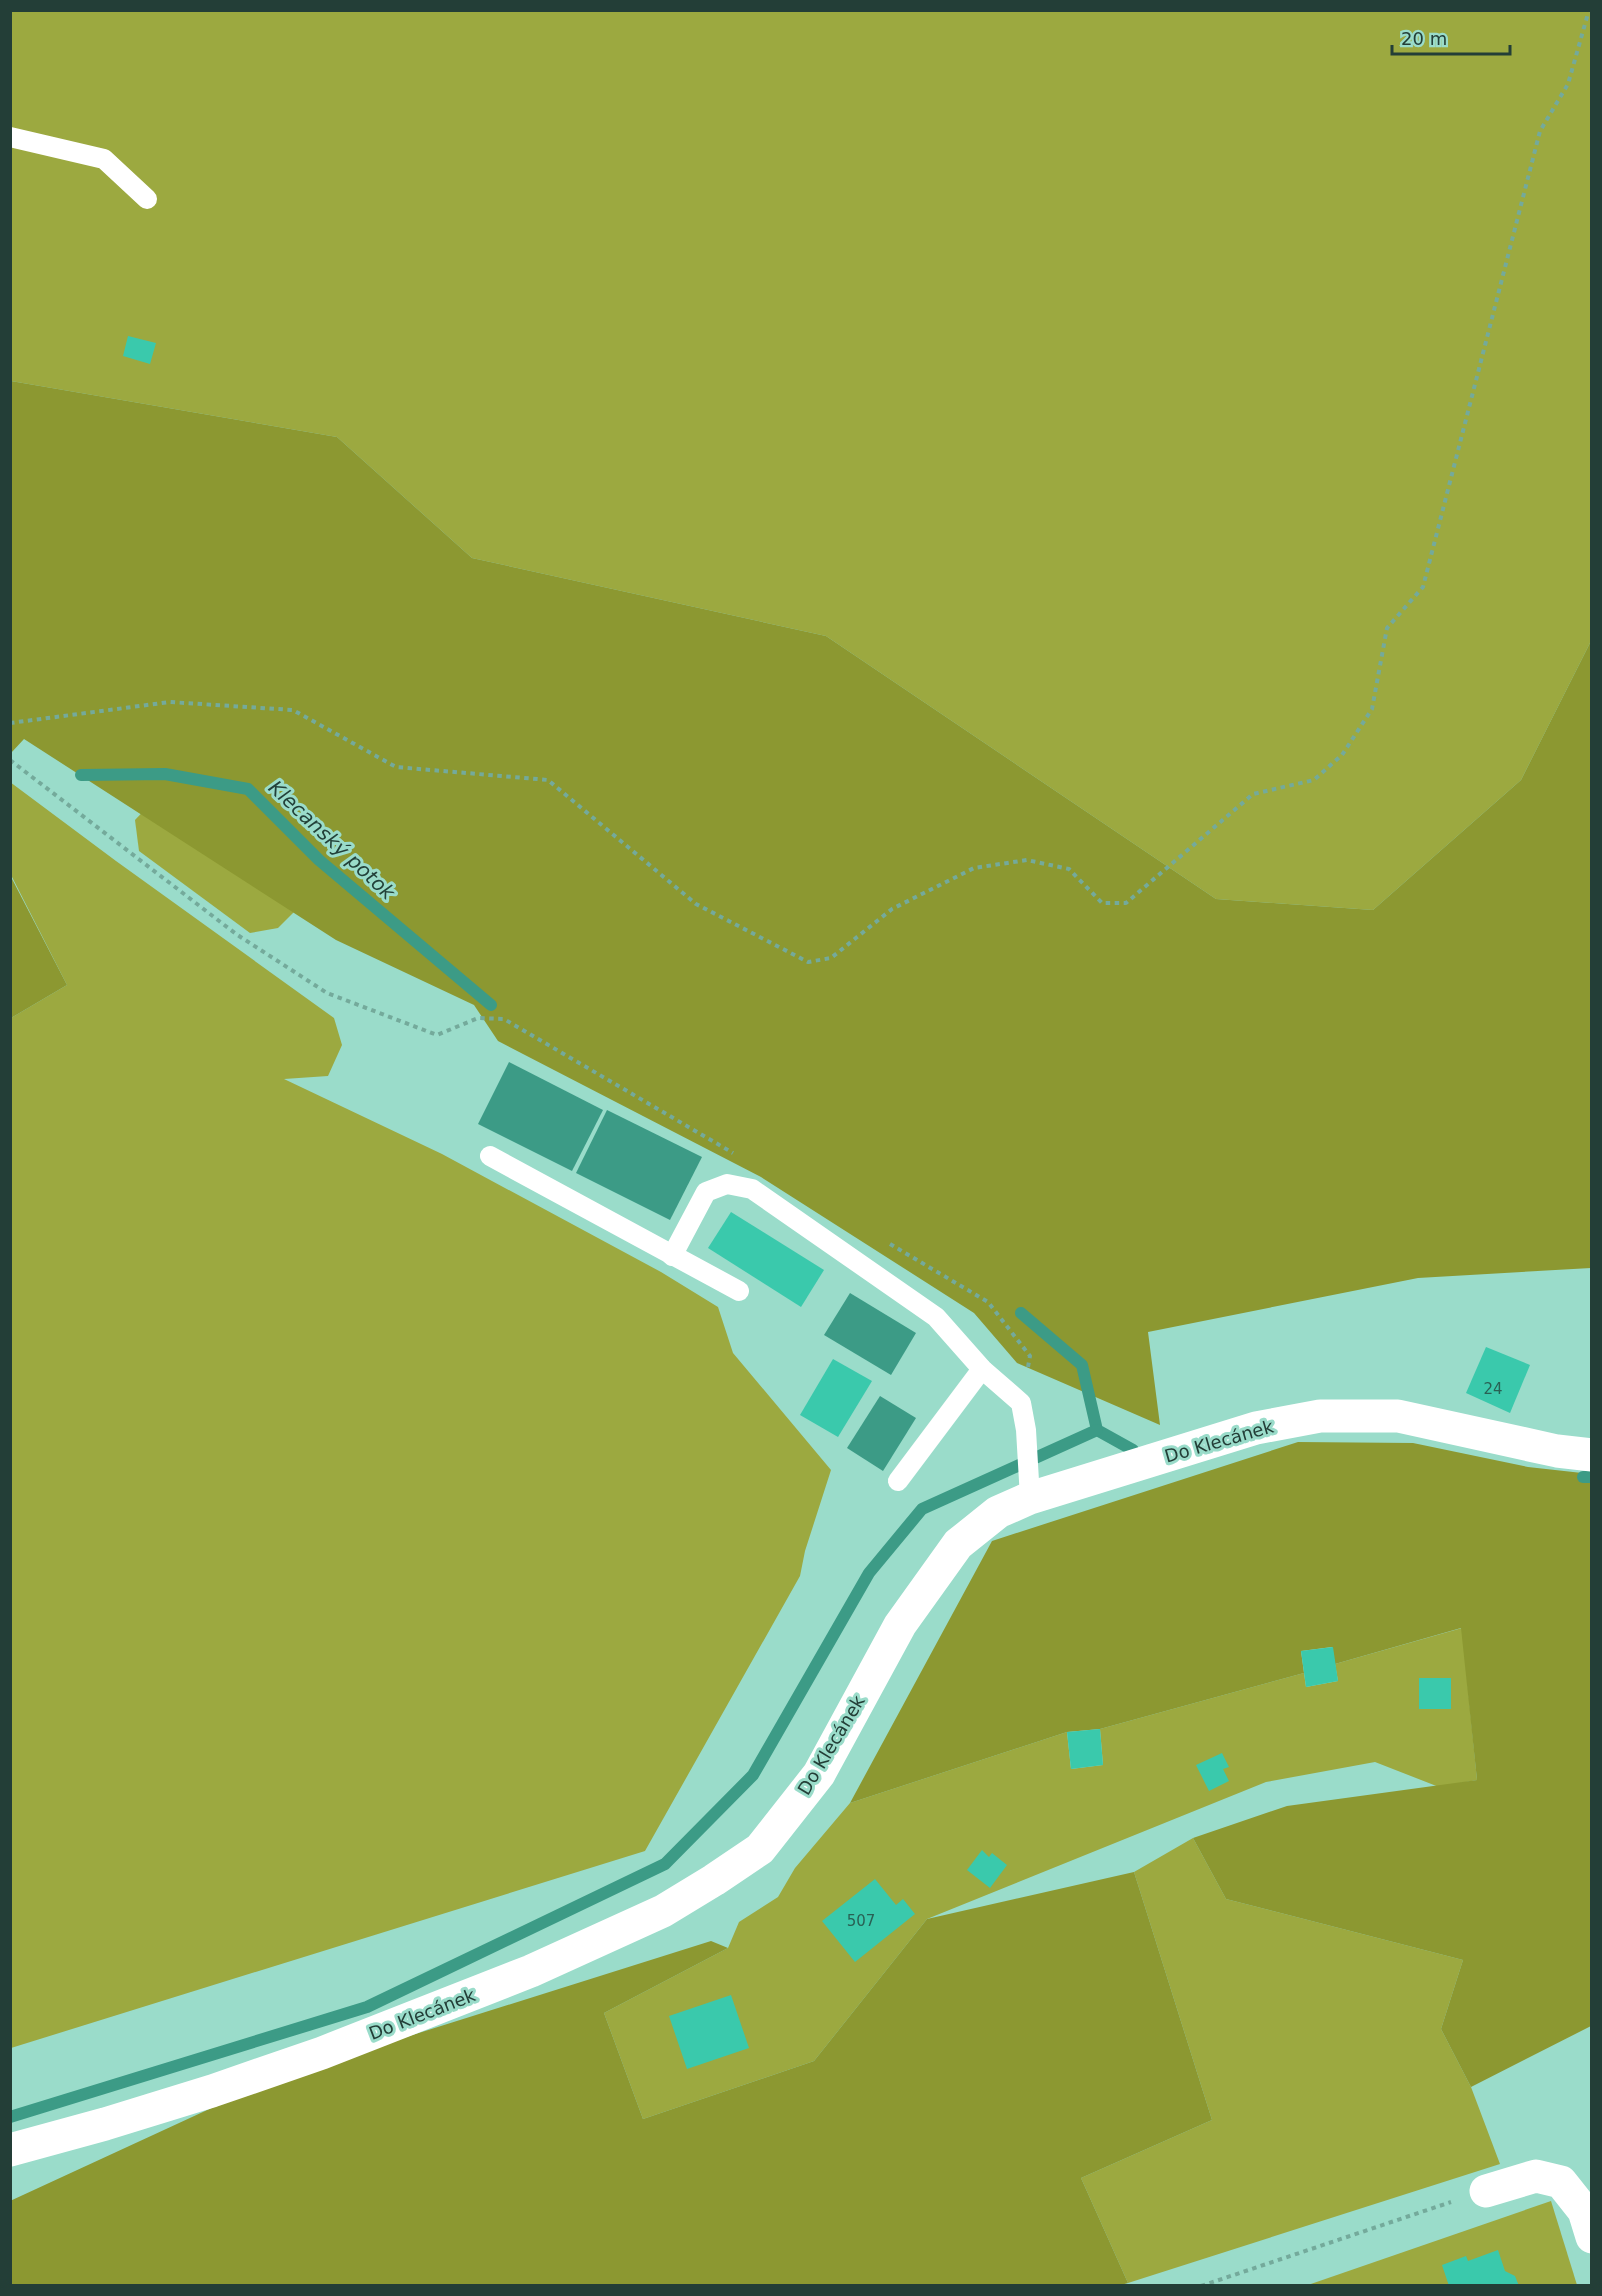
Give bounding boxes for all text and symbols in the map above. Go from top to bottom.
scale bar [1392,18,1510,56]
text: 20 m [1401,28,1447,49]
water label: Klecanský potok [264,775,401,906]
house number: 24 [1483,1380,1503,1398]
street label: Do Klecánek [1162,1415,1276,1467]
street label: Do Klecánek [793,1691,869,1799]
house number: 507 [847,1912,875,1930]
street label: Do Klecánek [366,1984,479,2044]

